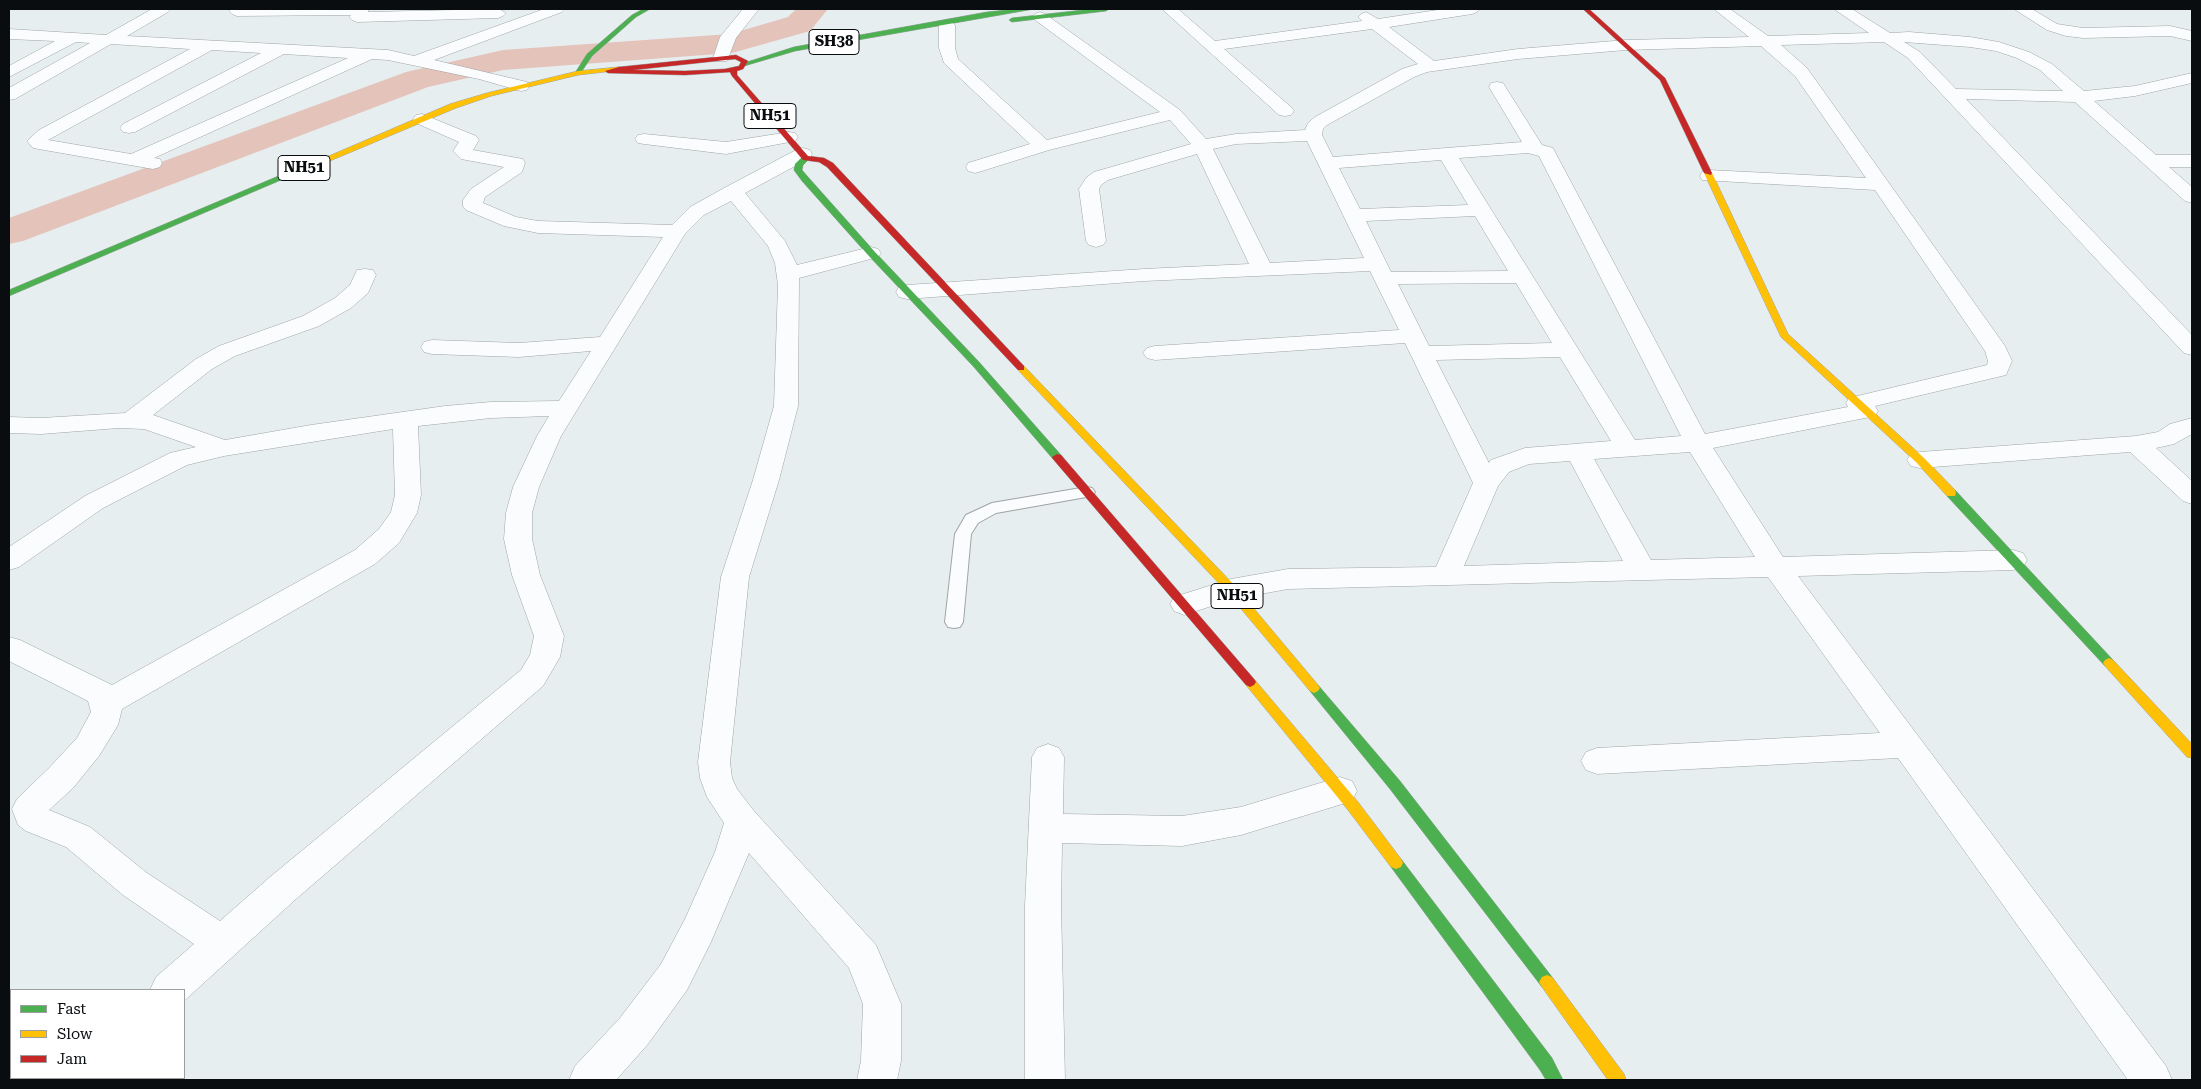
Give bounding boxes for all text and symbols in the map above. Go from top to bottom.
road number: SH38 [809,30,859,54]
road number: NH51 [744,104,796,128]
road number: NH51 [278,156,330,180]
road number: NH51 [1211,584,1263,608]
legend [10,989,185,1079]
text: Fast [57,1000,86,1018]
text: Slow [57,1025,92,1043]
text: Jam [57,1050,87,1068]

